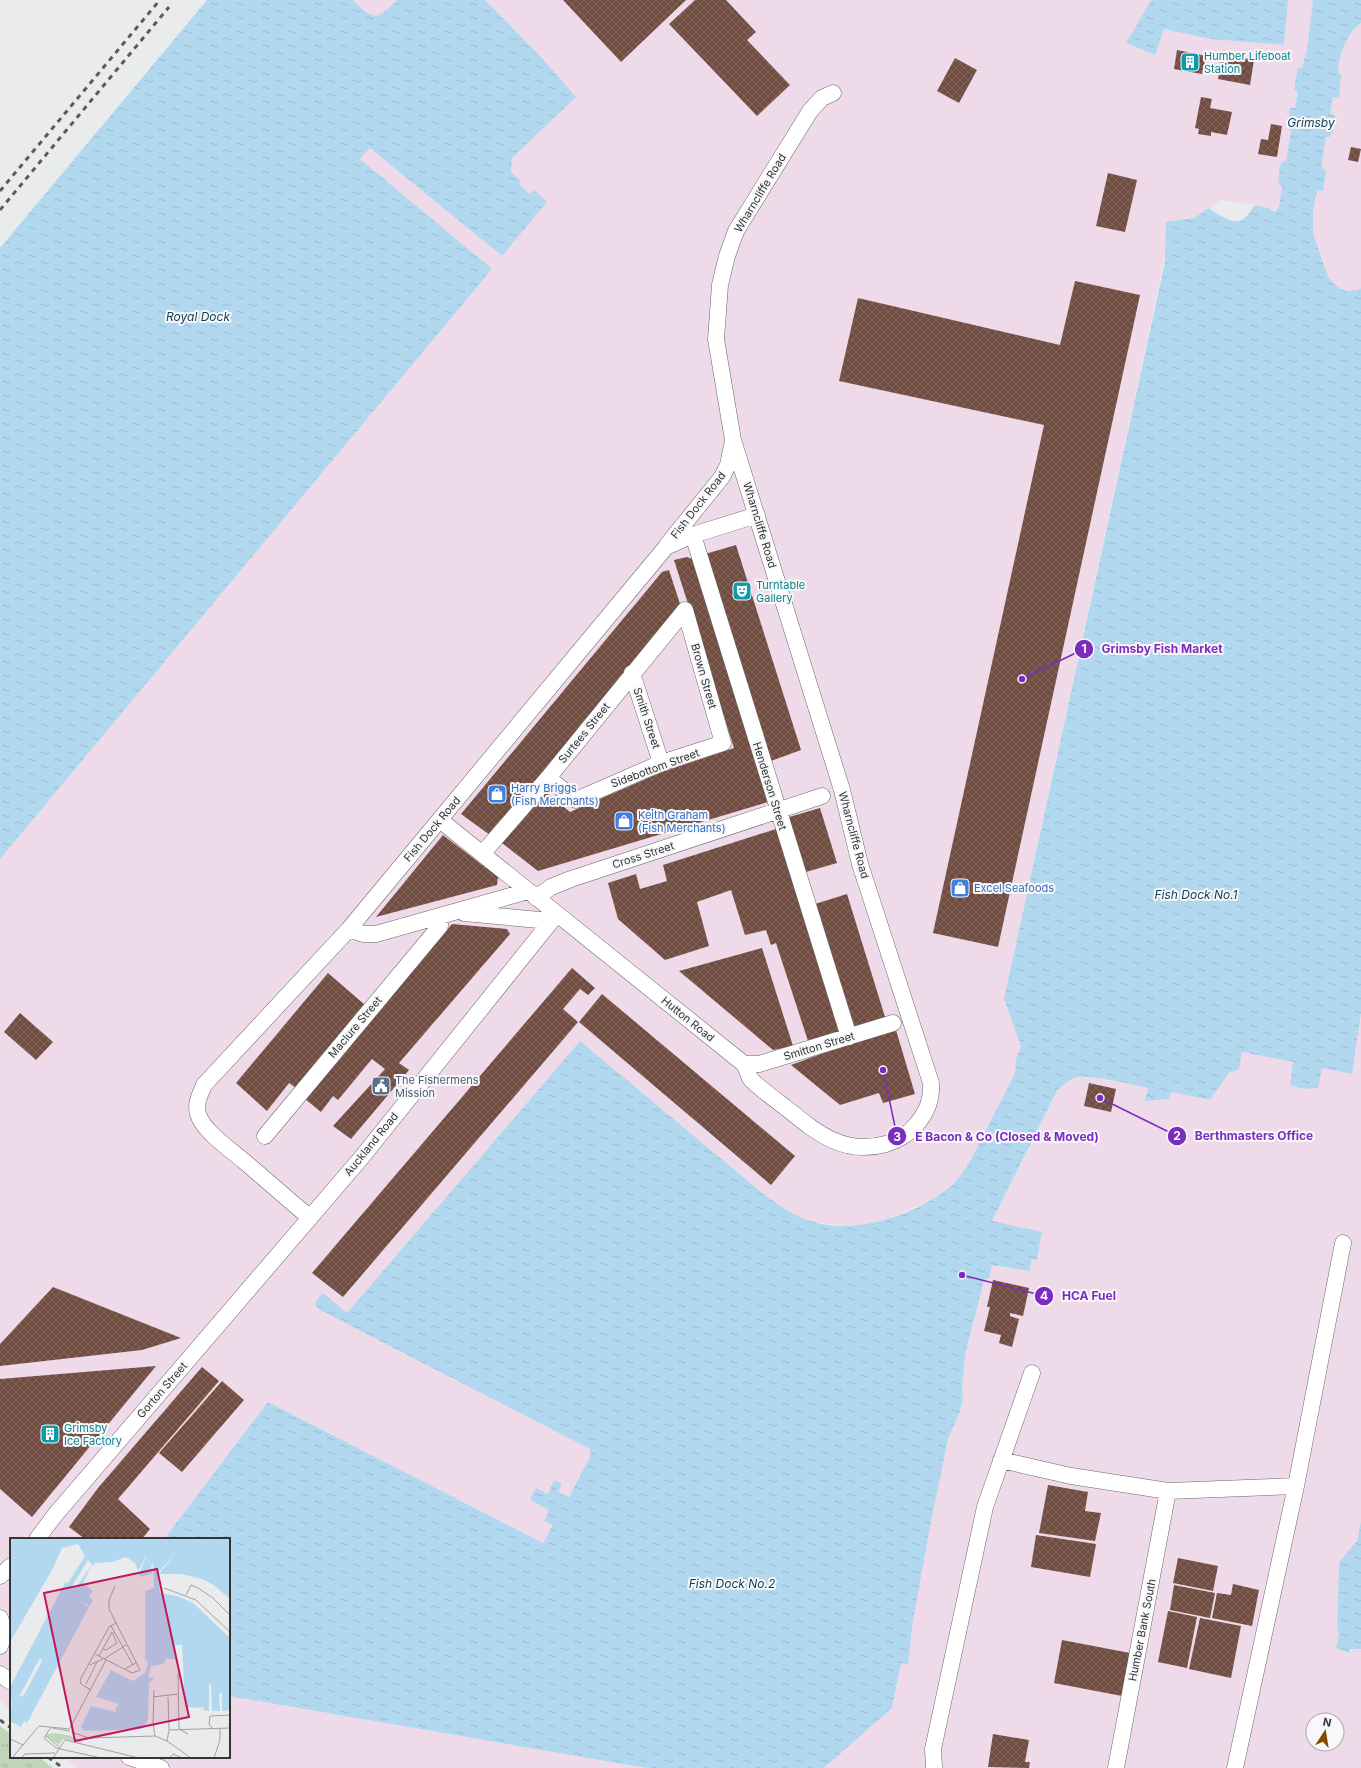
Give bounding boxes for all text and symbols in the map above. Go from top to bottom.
place label: Humber Lifeboat Station [1204,49,1291,76]
building icon: Humber Lifeboat Station [1179,51,1201,73]
water label: Grimsby [1287,115,1335,130]
street label: Wharncliffe Road [731,151,789,235]
water label: Royal Dock [166,309,230,324]
street label: Fish Dock Road [668,469,728,541]
street label: Wharncliffe Road [740,480,780,570]
place label: Turntable Gallery [756,578,805,605]
theatre icon: Turntable Gallery [731,580,753,602]
callout: Grimsby Fish Market [1074,637,1231,661]
text: 1 [1081,641,1087,656]
text: Grimsby Fish Market [1101,641,1223,656]
street label: Brown Street [688,642,720,711]
street label: Smith Street [631,686,664,751]
street label: Surtees Street [555,699,613,766]
street label: Henderson Street [750,740,790,832]
street label: Sidebottom Street [609,745,702,791]
place label: Harry Briggs (Fish Merchants) [511,781,599,808]
shop icon: Harry Briggs (Fish Merchants) [486,783,508,805]
street label: Wharncliffe Road [836,790,872,880]
street label: Fish Dock Road [401,793,463,865]
place label: Keith Graham (Fish Merchants) [638,808,726,835]
shop icon: Keith Graham (Fish Merchants) [613,810,635,832]
street label: Cross Street [610,838,676,872]
shop icon: Excel Seafoods [949,877,971,899]
place label: Excel Seafoods [974,881,1054,895]
water label: Fish Dock No.1 [1154,887,1238,902]
street label: Maclure Street [325,993,385,1061]
street label: Hutton Road [659,993,717,1045]
street label: Smitton Street [782,1028,857,1063]
place label: The Fishermens Mission [395,1073,479,1100]
public building icon: The Fishermens Mission [370,1075,392,1097]
street label: Auckland Road [341,1109,401,1179]
callout: E Bacon & Co (Closed & Moved) [887,1124,1107,1148]
callout: Berthmasters Office [1167,1124,1322,1148]
text: 2 [1173,1128,1181,1143]
text: Berthmasters Office [1195,1128,1313,1143]
text: 3 [893,1129,901,1144]
text: E Bacon & Co (Closed & Moved) [915,1129,1099,1144]
callout: HCA Fuel [1034,1284,1124,1308]
text: 4 [1040,1288,1048,1303]
text: HCA Fuel [1062,1288,1116,1303]
street label: Gorton Street [134,1359,190,1421]
place label: Grimsby Ice Factory [64,1421,122,1448]
building icon: Grimsby Ice Factory [39,1423,61,1445]
inset map [10,1538,230,1758]
water label: Fish Dock No.2 [689,1576,776,1591]
street label: Humber Bank South [1125,1578,1159,1682]
north arrow [1305,1712,1345,1752]
text: N [1322,1714,1333,1730]

